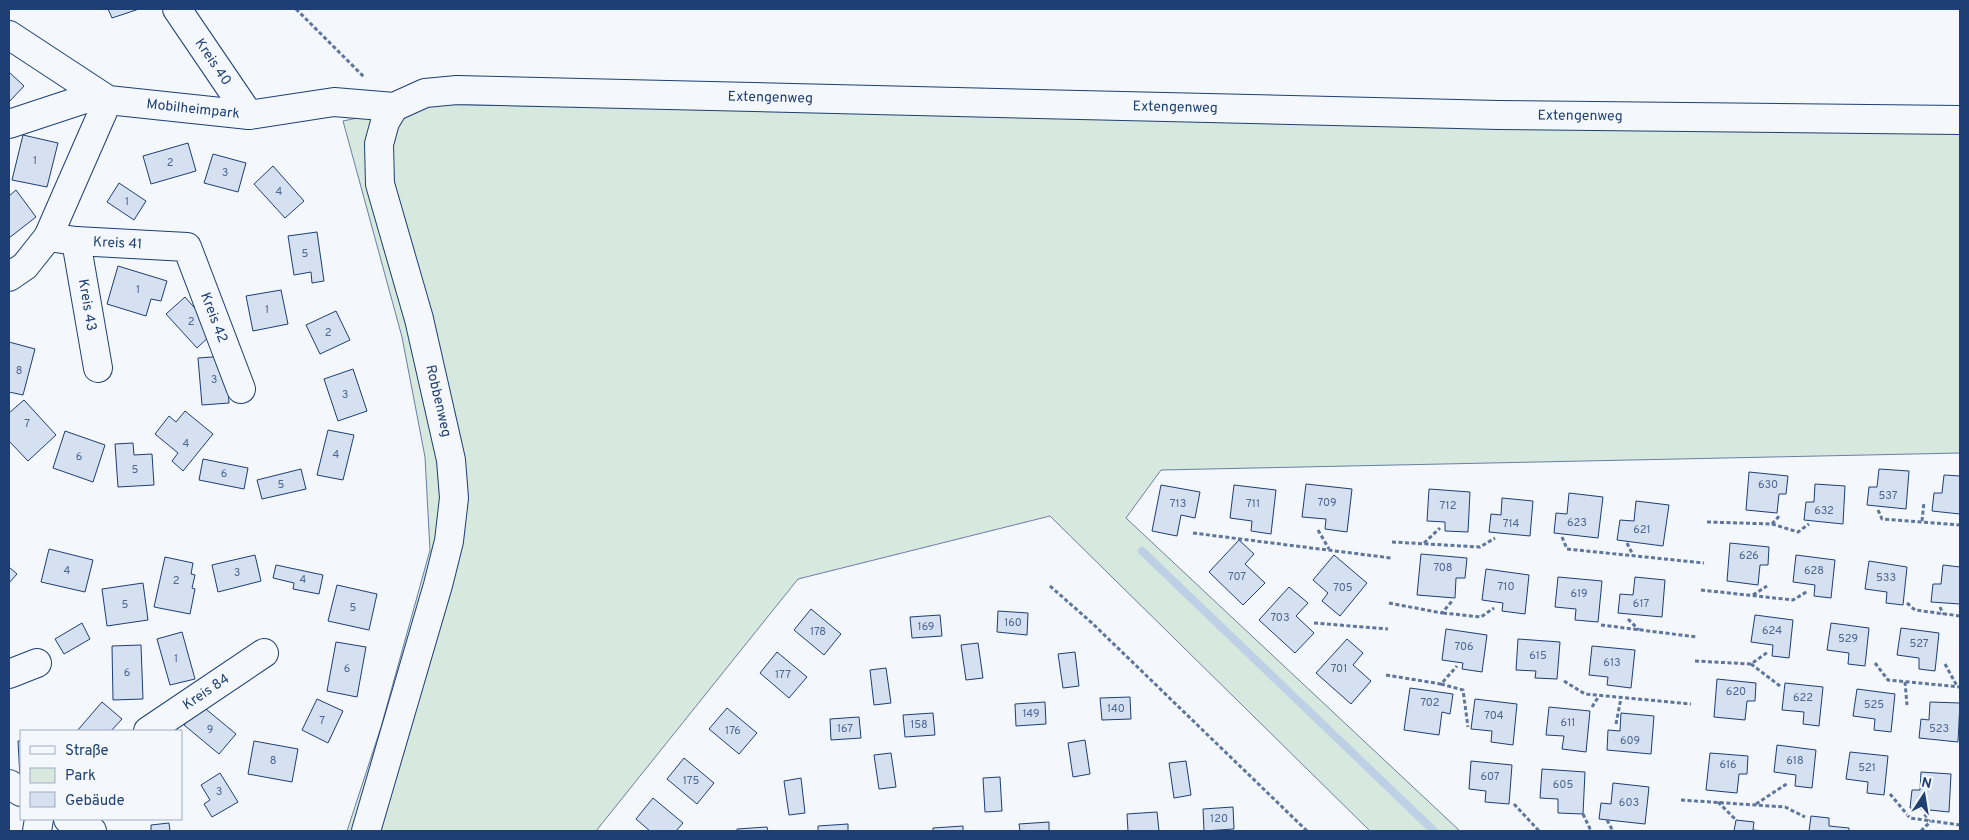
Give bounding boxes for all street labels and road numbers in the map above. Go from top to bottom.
street label: Kreis 40 [191,35,235,89]
street label: Extengenweg [728,88,813,107]
street label: Mobilheimpark [145,96,241,122]
street label: Extengenweg [1132,98,1218,117]
street label: Extengenweg [1537,107,1623,125]
street label: Kreis 41 [93,233,143,253]
street label: Kreis 43 [74,278,100,332]
street label: Kreis 42 [197,290,231,345]
street label: Robbenweg [421,363,455,439]
street label: Kreis 84 [180,670,233,714]

